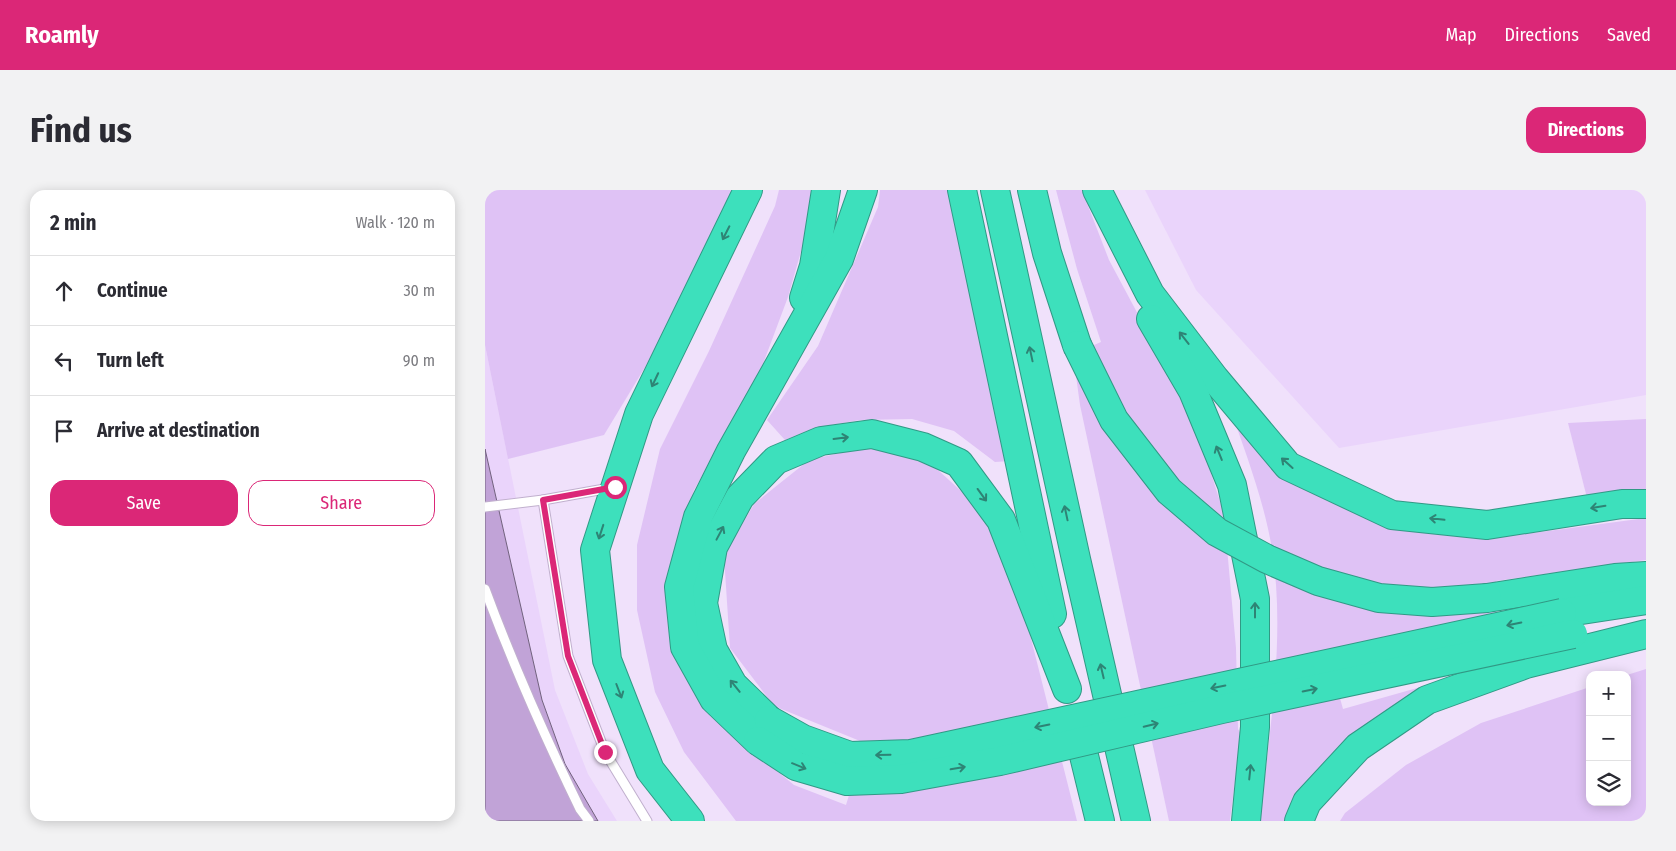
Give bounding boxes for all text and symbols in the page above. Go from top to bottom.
text: Roamly [25,21,99,49]
text: Map [1445,24,1477,46]
text: Directions [1505,24,1579,46]
text: Saved [1607,24,1651,46]
button: Directions [1526,107,1646,153]
text: Find us [30,109,132,151]
text: 2 min [50,210,97,236]
text: Walk · 120 m [356,213,435,232]
one-way arrow [721,226,731,241]
icon: ahead [50,277,78,305]
text: Continue [97,279,168,302]
text: 30 m [403,281,435,300]
one-way arrow [1179,331,1189,345]
icon: left [50,347,78,375]
one-way arrow [1026,347,1035,363]
text: Turn left [97,349,164,372]
text: 90 m [403,351,435,370]
one-way arrow [650,372,660,387]
icon: arrive [50,417,78,445]
text: Arrive at destination [97,419,260,442]
one-way arrow [833,433,849,443]
one-way arrow [1213,446,1223,461]
one-way arrow [1281,457,1294,468]
route start [604,476,627,499]
button: Save [50,480,238,526]
button: Share [248,480,435,526]
one-way arrow [977,488,988,501]
one-way arrow [1590,503,1606,513]
one-way arrow [1060,505,1070,521]
one-way arrow [1429,515,1445,524]
one-way arrow [596,524,605,540]
one-way arrow [715,526,725,541]
one-way arrow [1250,602,1260,618]
one-way arrow [1506,619,1522,629]
one-way arrow [1097,664,1106,680]
map controls [1586,671,1631,806]
button: + [1586,671,1631,716]
one-way arrow [730,679,741,692]
one-way arrow [615,683,624,698]
one-way arrow [1211,683,1227,692]
one-way arrow [1301,685,1317,694]
button: − [1586,716,1631,761]
one-way arrow [1143,720,1159,729]
one-way arrow [1035,721,1051,731]
route end [594,741,617,764]
one-way arrow [875,750,892,760]
button: layers [1586,761,1631,806]
one-way arrow [791,762,806,771]
one-way arrow [950,763,966,773]
one-way arrow [1245,765,1255,781]

